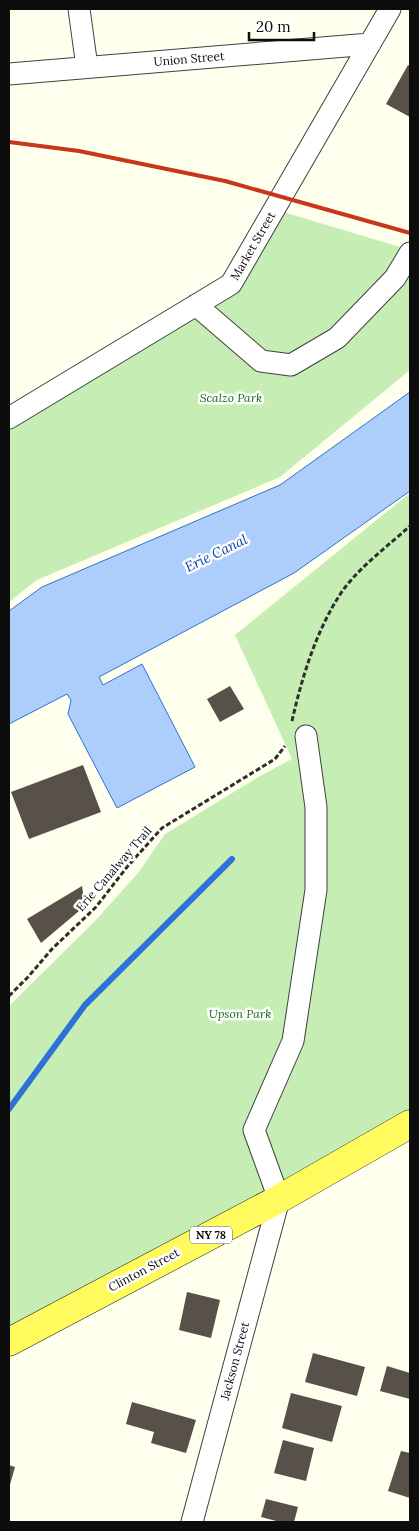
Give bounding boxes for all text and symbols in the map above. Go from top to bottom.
scale bar [249,10,314,42]
text: 20 m [256,17,291,36]
street label: Union Street [153,48,225,69]
street label: Market Street [227,208,278,283]
park label: Scalzo Park [200,390,262,405]
water label: Erie Canal [182,530,250,576]
street label: Erie Canalway Trail [73,823,155,914]
park label: Upson Park [209,1006,271,1021]
road number: NY 78 [190,1226,232,1244]
street label: Clinton Street [106,1244,182,1295]
street label: Jackson Street [217,1320,252,1403]

